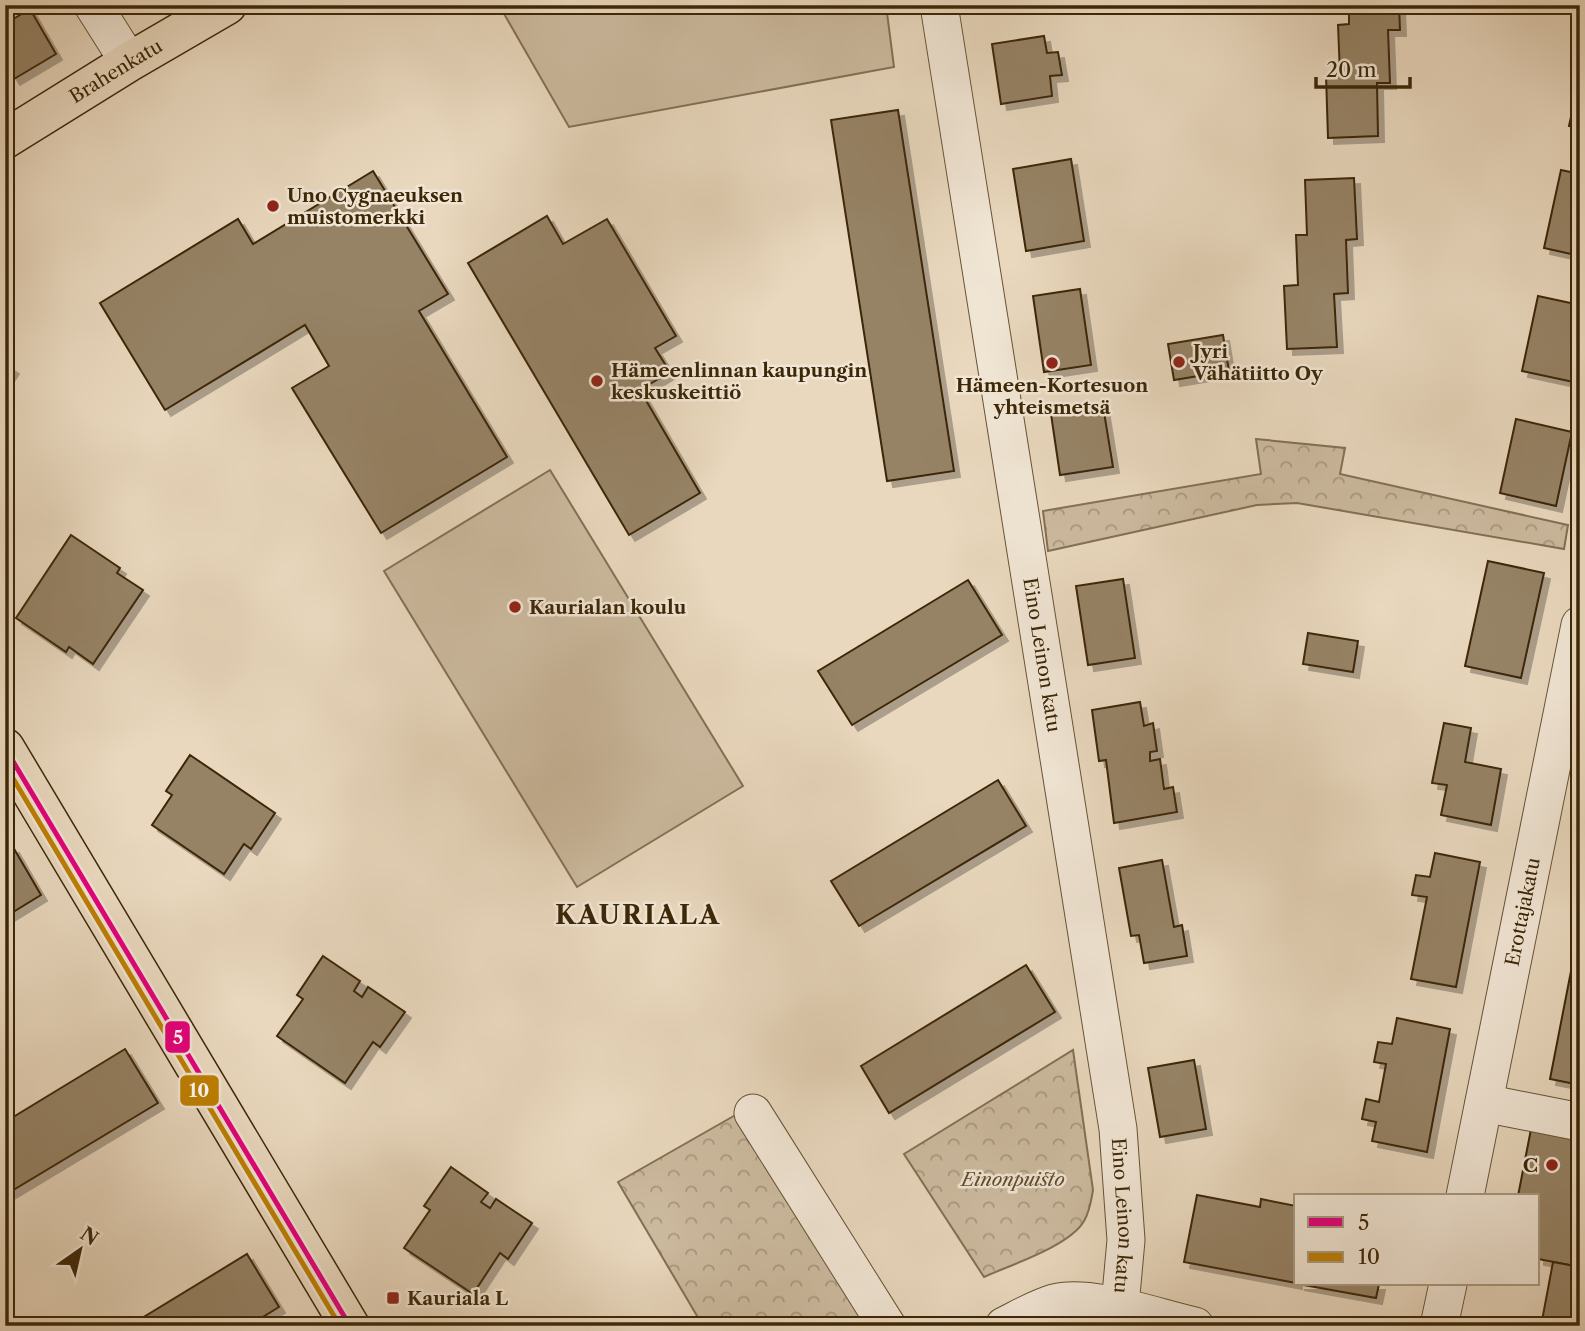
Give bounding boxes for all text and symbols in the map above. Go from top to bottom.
street label: Brahenkatu [65,34,166,108]
scale bar [1316,46,1410,90]
text: 20 m [1326,57,1377,82]
place label: Uno Cygnaeuksen muistomerkki [287,184,463,229]
marker: Uno Cygnaeuksen muistomerkki [265,198,281,214]
place label: Jyri Vähätiitto Oy [1190,340,1324,385]
marker: Jyri Vähätiitto Oy [1171,354,1187,370]
marker: Hämeen-Kortesuon yhteismetsä [1044,355,1060,371]
place label: Hämeenlinnan kaupungin keskuskeittiö [611,359,867,404]
marker: Hämeenlinnan kaupungin keskuskeittiö [589,373,605,389]
place label: Hämeen-Kortesuon yhteismetsä [956,374,1148,419]
street label: Eino Leinon katu [1019,576,1066,734]
place label: Kaurialan koulu [529,596,687,619]
marker: Kaurialan koulu [507,599,523,615]
street label: Erottajakatu [1500,855,1544,968]
district label: KAURIALA [555,899,721,931]
line badge: 5 [164,1020,191,1054]
text: 5 [173,1026,183,1049]
line badge: 10 [179,1074,220,1107]
text: 10 [189,1079,209,1102]
street label: Eino Leinon katu [1107,1137,1138,1295]
place label: C [1523,1154,1538,1177]
marker: C [1544,1157,1560,1173]
park label: Einonpuisto [959,1168,1065,1191]
legend [1294,1194,1540,1286]
text: 5 [1358,1210,1369,1235]
north arrow [46,1216,116,1286]
text: N [76,1222,103,1250]
text: 10 [1358,1244,1380,1269]
place label: Kauriala L [407,1287,508,1310]
marker: Kauriala L [385,1290,401,1306]

